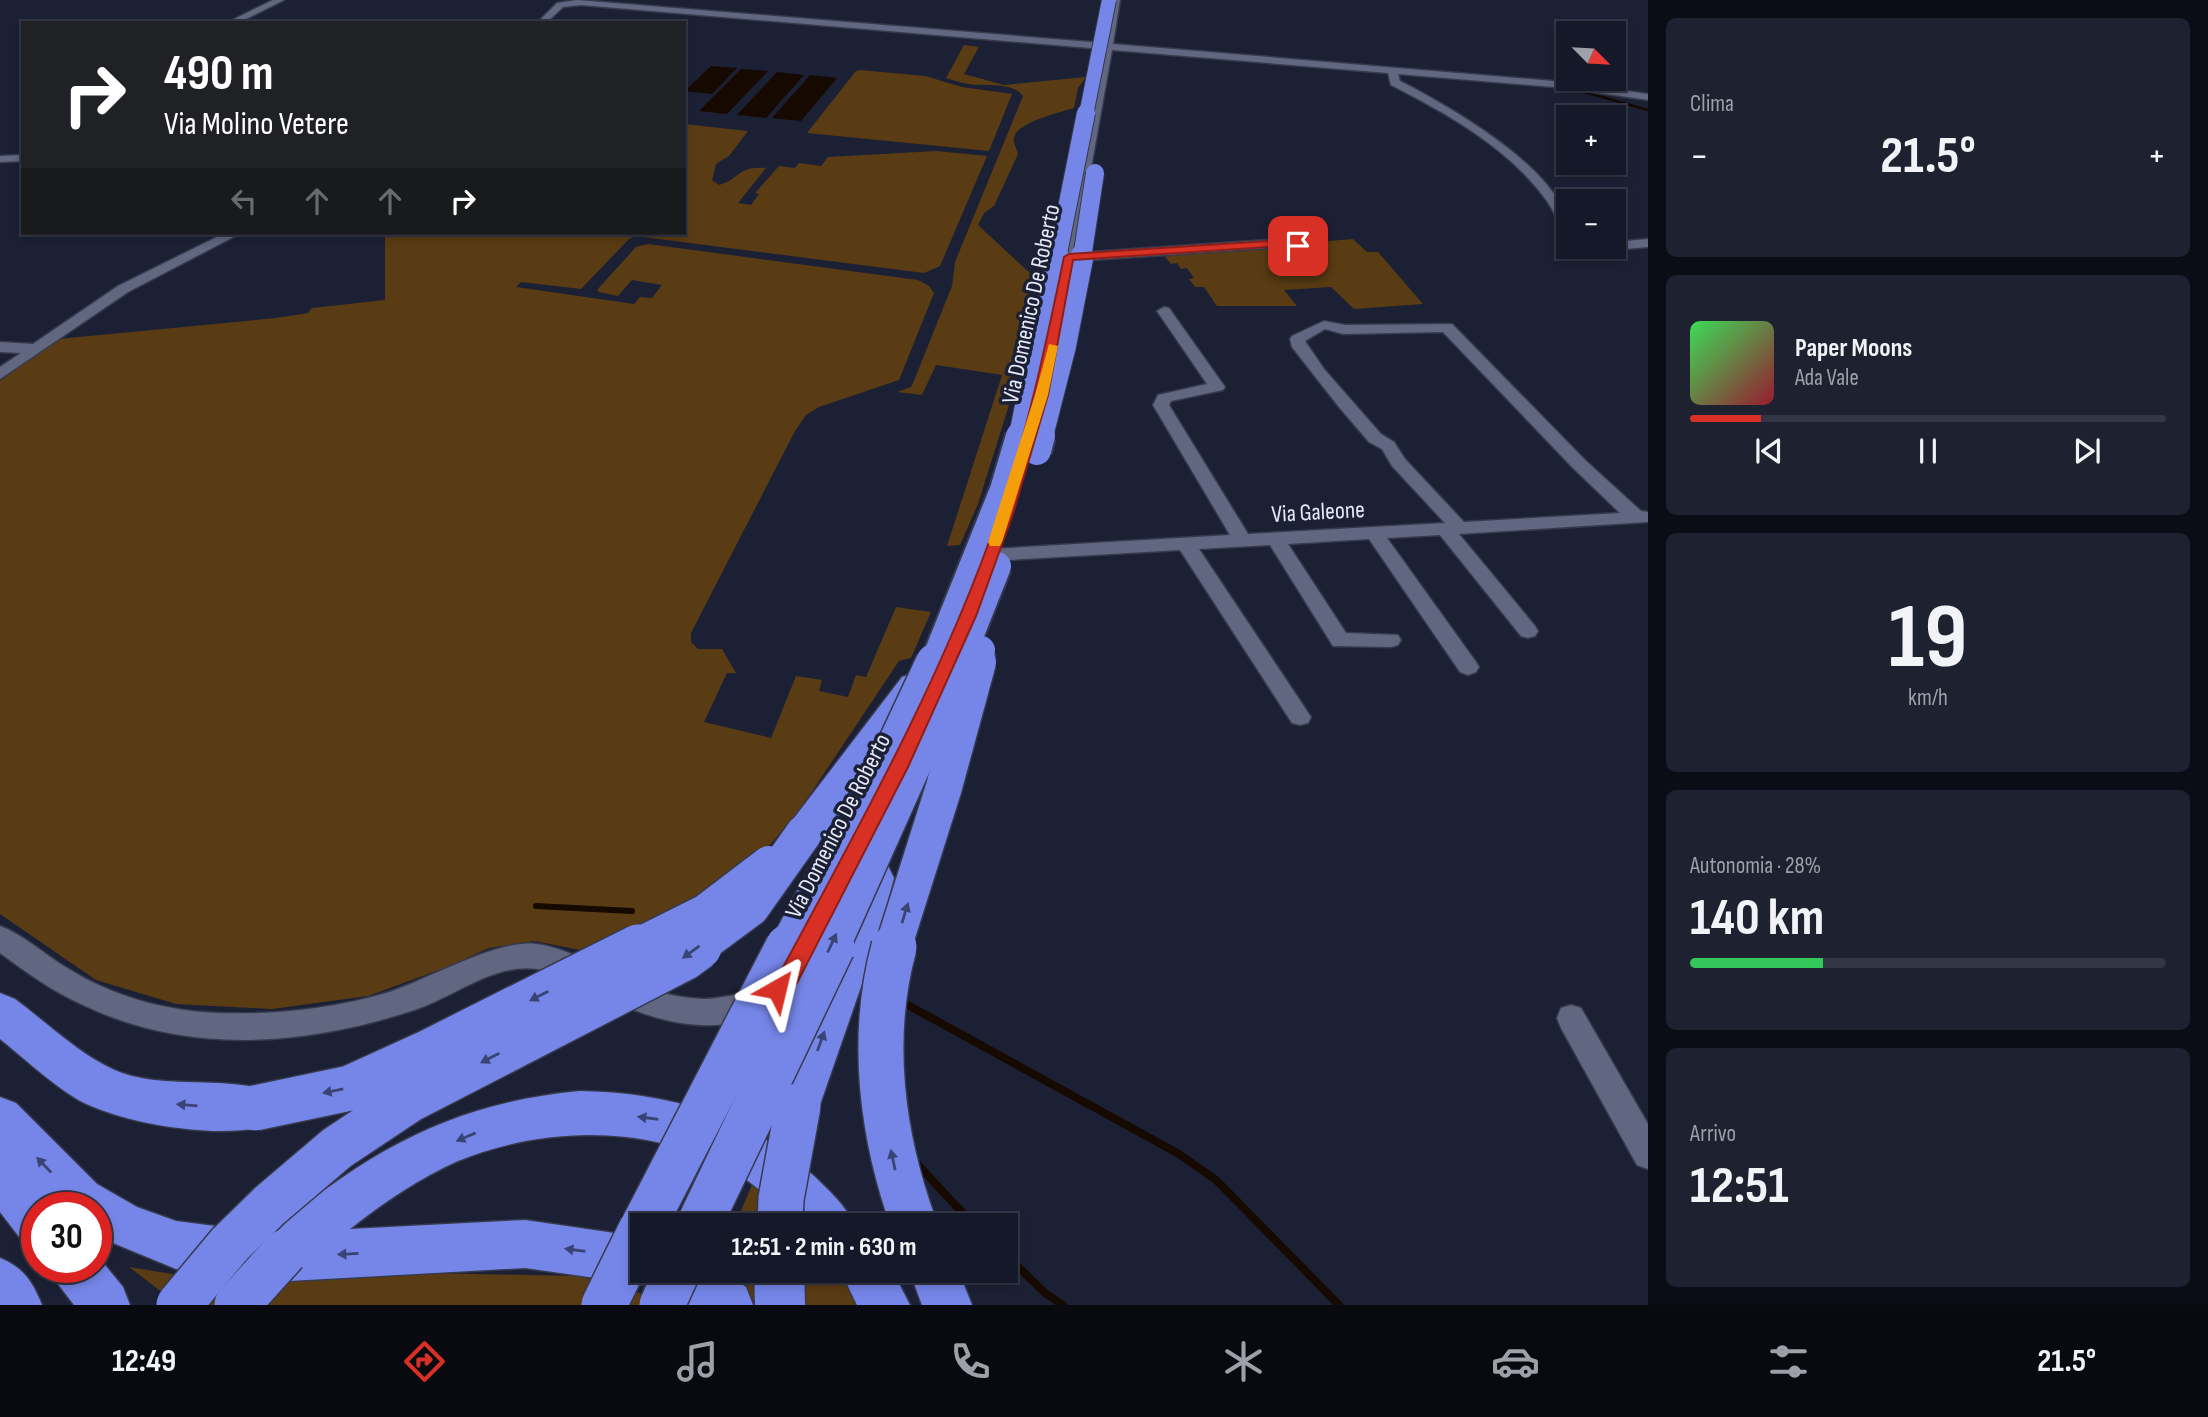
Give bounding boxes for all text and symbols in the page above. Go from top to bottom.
north arrow [1556,21,1626,91]
map controls [1556,21,1626,259]
text: 490 m [164,45,274,104]
icon: right [49,49,140,140]
text: Clima [1690,90,1734,118]
text: Via Molino Vetere [164,105,349,144]
button: + [1556,105,1626,175]
text: 21.5° [1880,125,1976,188]
text: − [1690,134,1709,179]
text: + [2147,134,2166,179]
icon: left [225,182,263,220]
icon: ahead [298,182,336,220]
icon: ahead [371,182,409,220]
icon: right [444,182,482,220]
button: − [1556,189,1626,259]
street label: Via Domenico De Roberto [996,202,1066,406]
pin [1268,216,1328,276]
icon: arrive [1279,227,1317,265]
text: Paper Moons [1795,333,1912,364]
text: Ada Vale [1795,364,1859,392]
icon: previous [1750,432,1788,470]
icon: pause [1909,432,1947,470]
icon: next [2068,432,2106,470]
street label: Via Galeone [1271,495,1365,529]
text: 19 [1889,584,1967,693]
text: km/h [1908,684,1948,712]
street label: Via Domenico De Roberto [779,729,897,923]
text: Autonomia · 28% [1690,852,1821,880]
text: 140 km [1690,887,1824,950]
one-way arrow [901,902,911,923]
one-way arrow [826,933,837,953]
one-way arrow [682,945,700,959]
position arrow [740,952,814,1026]
one-way arrow [529,991,549,1002]
one-way arrow [816,1031,827,1052]
one-way arrow [480,1052,500,1064]
one-way arrow [322,1086,344,1097]
one-way arrow [175,1099,197,1110]
one-way arrow [637,1112,659,1123]
text: Arrivo [1690,1120,1736,1148]
one-way arrow [455,1131,476,1142]
one-way arrow [888,1149,899,1171]
text: 12:51 [1690,1155,1789,1218]
one-way arrow [37,1157,53,1174]
speed limit sign: 30 [21,1192,112,1283]
text: 12:51 · 2 min · 630 m [731,1232,917,1263]
one-way arrow [564,1244,586,1255]
one-way arrow [337,1248,359,1259]
icon: directions [400,1337,449,1386]
icon: music [673,1337,722,1386]
icon: phone [946,1337,995,1386]
icon: climate [1219,1337,1268,1386]
icon: car [1491,1337,1540,1386]
icon: filters [1764,1337,1813,1386]
text: 12:49 [112,1342,176,1381]
text: 21.5° [2037,1342,2096,1381]

